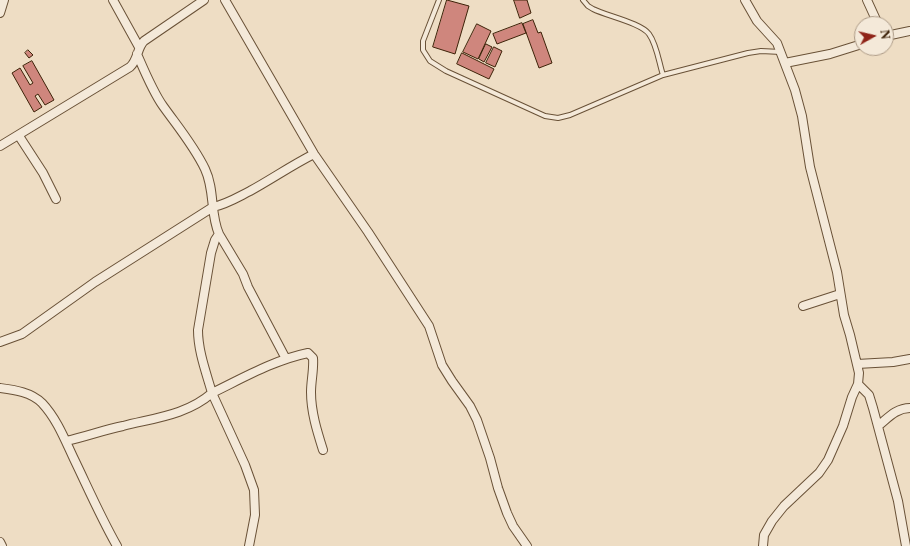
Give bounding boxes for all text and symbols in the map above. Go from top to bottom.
north arrow [854,16,894,56]
text: N [877,29,892,40]

